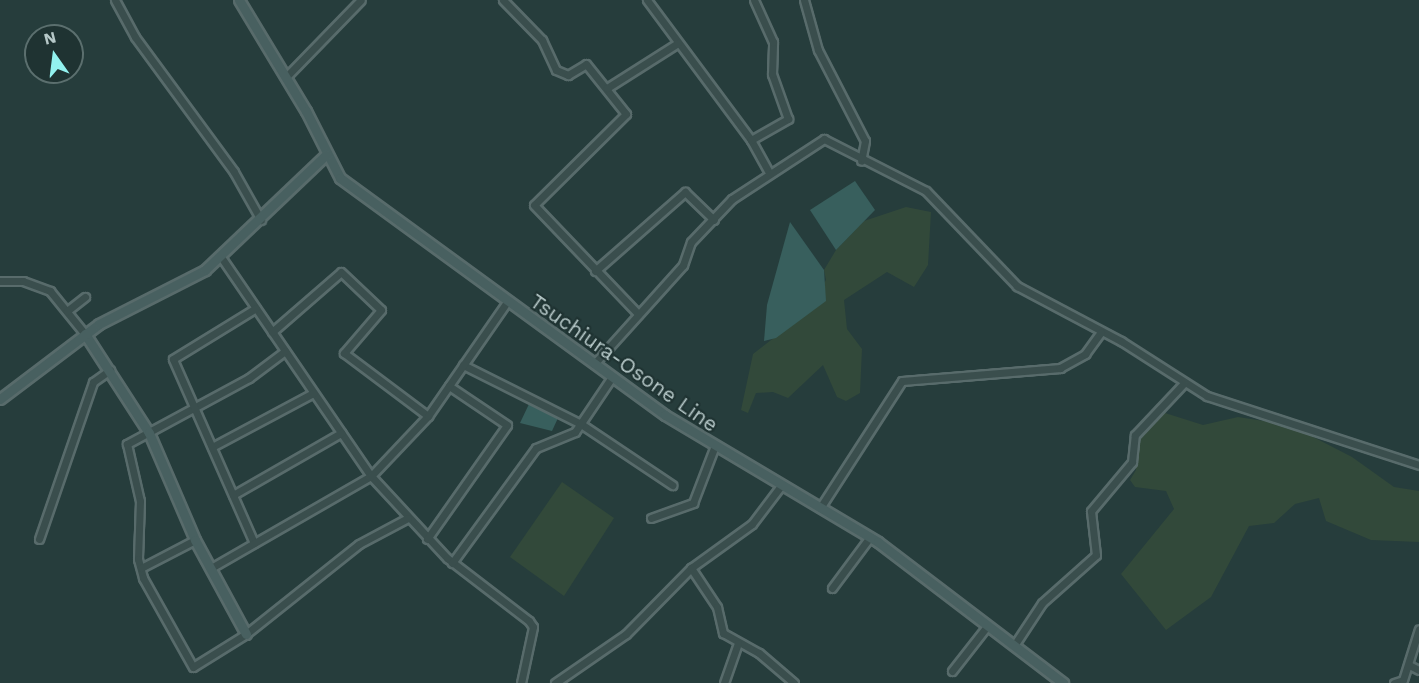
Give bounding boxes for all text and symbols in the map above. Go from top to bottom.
north arrow [24,24,84,84]
text: N [42,27,58,49]
street label: Tsuchiura-Osone Line [525,289,723,437]

